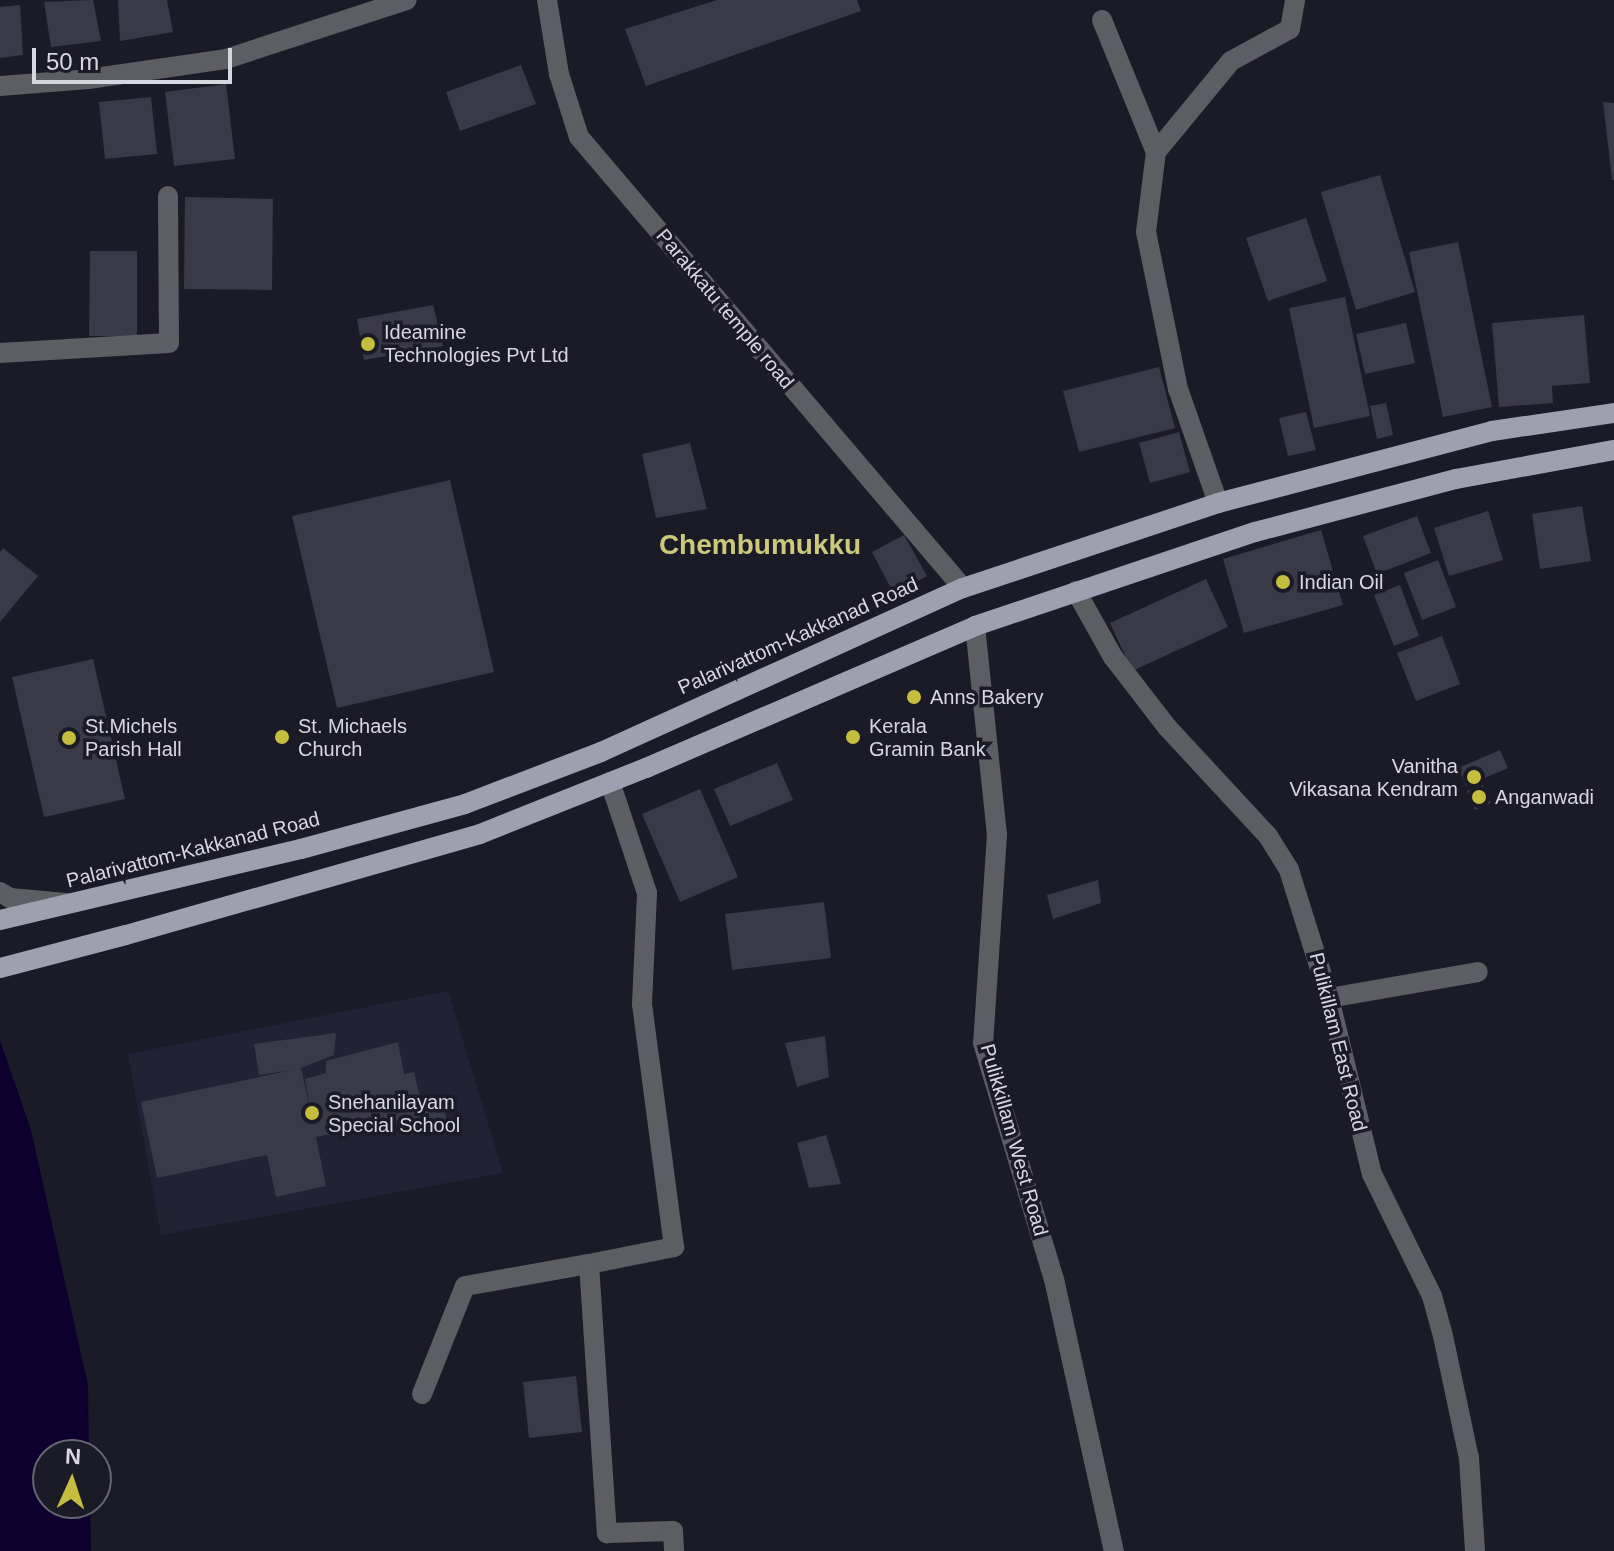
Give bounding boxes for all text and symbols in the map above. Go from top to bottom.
scale bar [36,32,236,82]
text: 50 m [46,48,99,75]
street label: Parakkatu temple road [651,224,799,394]
place label: Ideamine Technologies Pvt Ltd [384,320,569,367]
marker: Ideamine Technologies Pvt Ltd [359,335,377,353]
district label: Chembumukku [659,528,861,562]
place label: Indian Oil [1299,570,1383,594]
street label: Palarivattom-Kakkanad Road [674,572,922,700]
marker: Indian Oil [1274,573,1292,591]
place label: Anns Bakery [930,685,1043,709]
marker: Anns Bakery [905,688,923,706]
place label: St.Michels Parish Hall [85,714,182,761]
place label: St. Michaels Church [298,714,407,761]
place label: Kerala Gramin Bank [869,714,986,761]
marker: St. Michaels Church [273,728,291,746]
marker: Kerala Gramin Bank [844,728,862,746]
marker: St.Michels Parish Hall [60,729,78,747]
place label: Vanitha Vikasana Kendram [1289,754,1458,801]
marker: Vanitha Vikasana Kendram [1465,768,1483,786]
place label: Anganwadi [1495,785,1594,809]
marker: Anganwadi [1470,788,1488,806]
street label: Palarivattom-Kakkanad Road [64,807,322,893]
street label: Pulikillam East Road [1304,950,1372,1134]
street label: Pulikkillam West Road [975,1041,1053,1239]
place label: Snehanilayam Special School [328,1090,460,1137]
marker: Snehanilayam Special School [303,1104,321,1122]
north arrow [32,1439,112,1519]
text: N [65,1444,82,1469]

